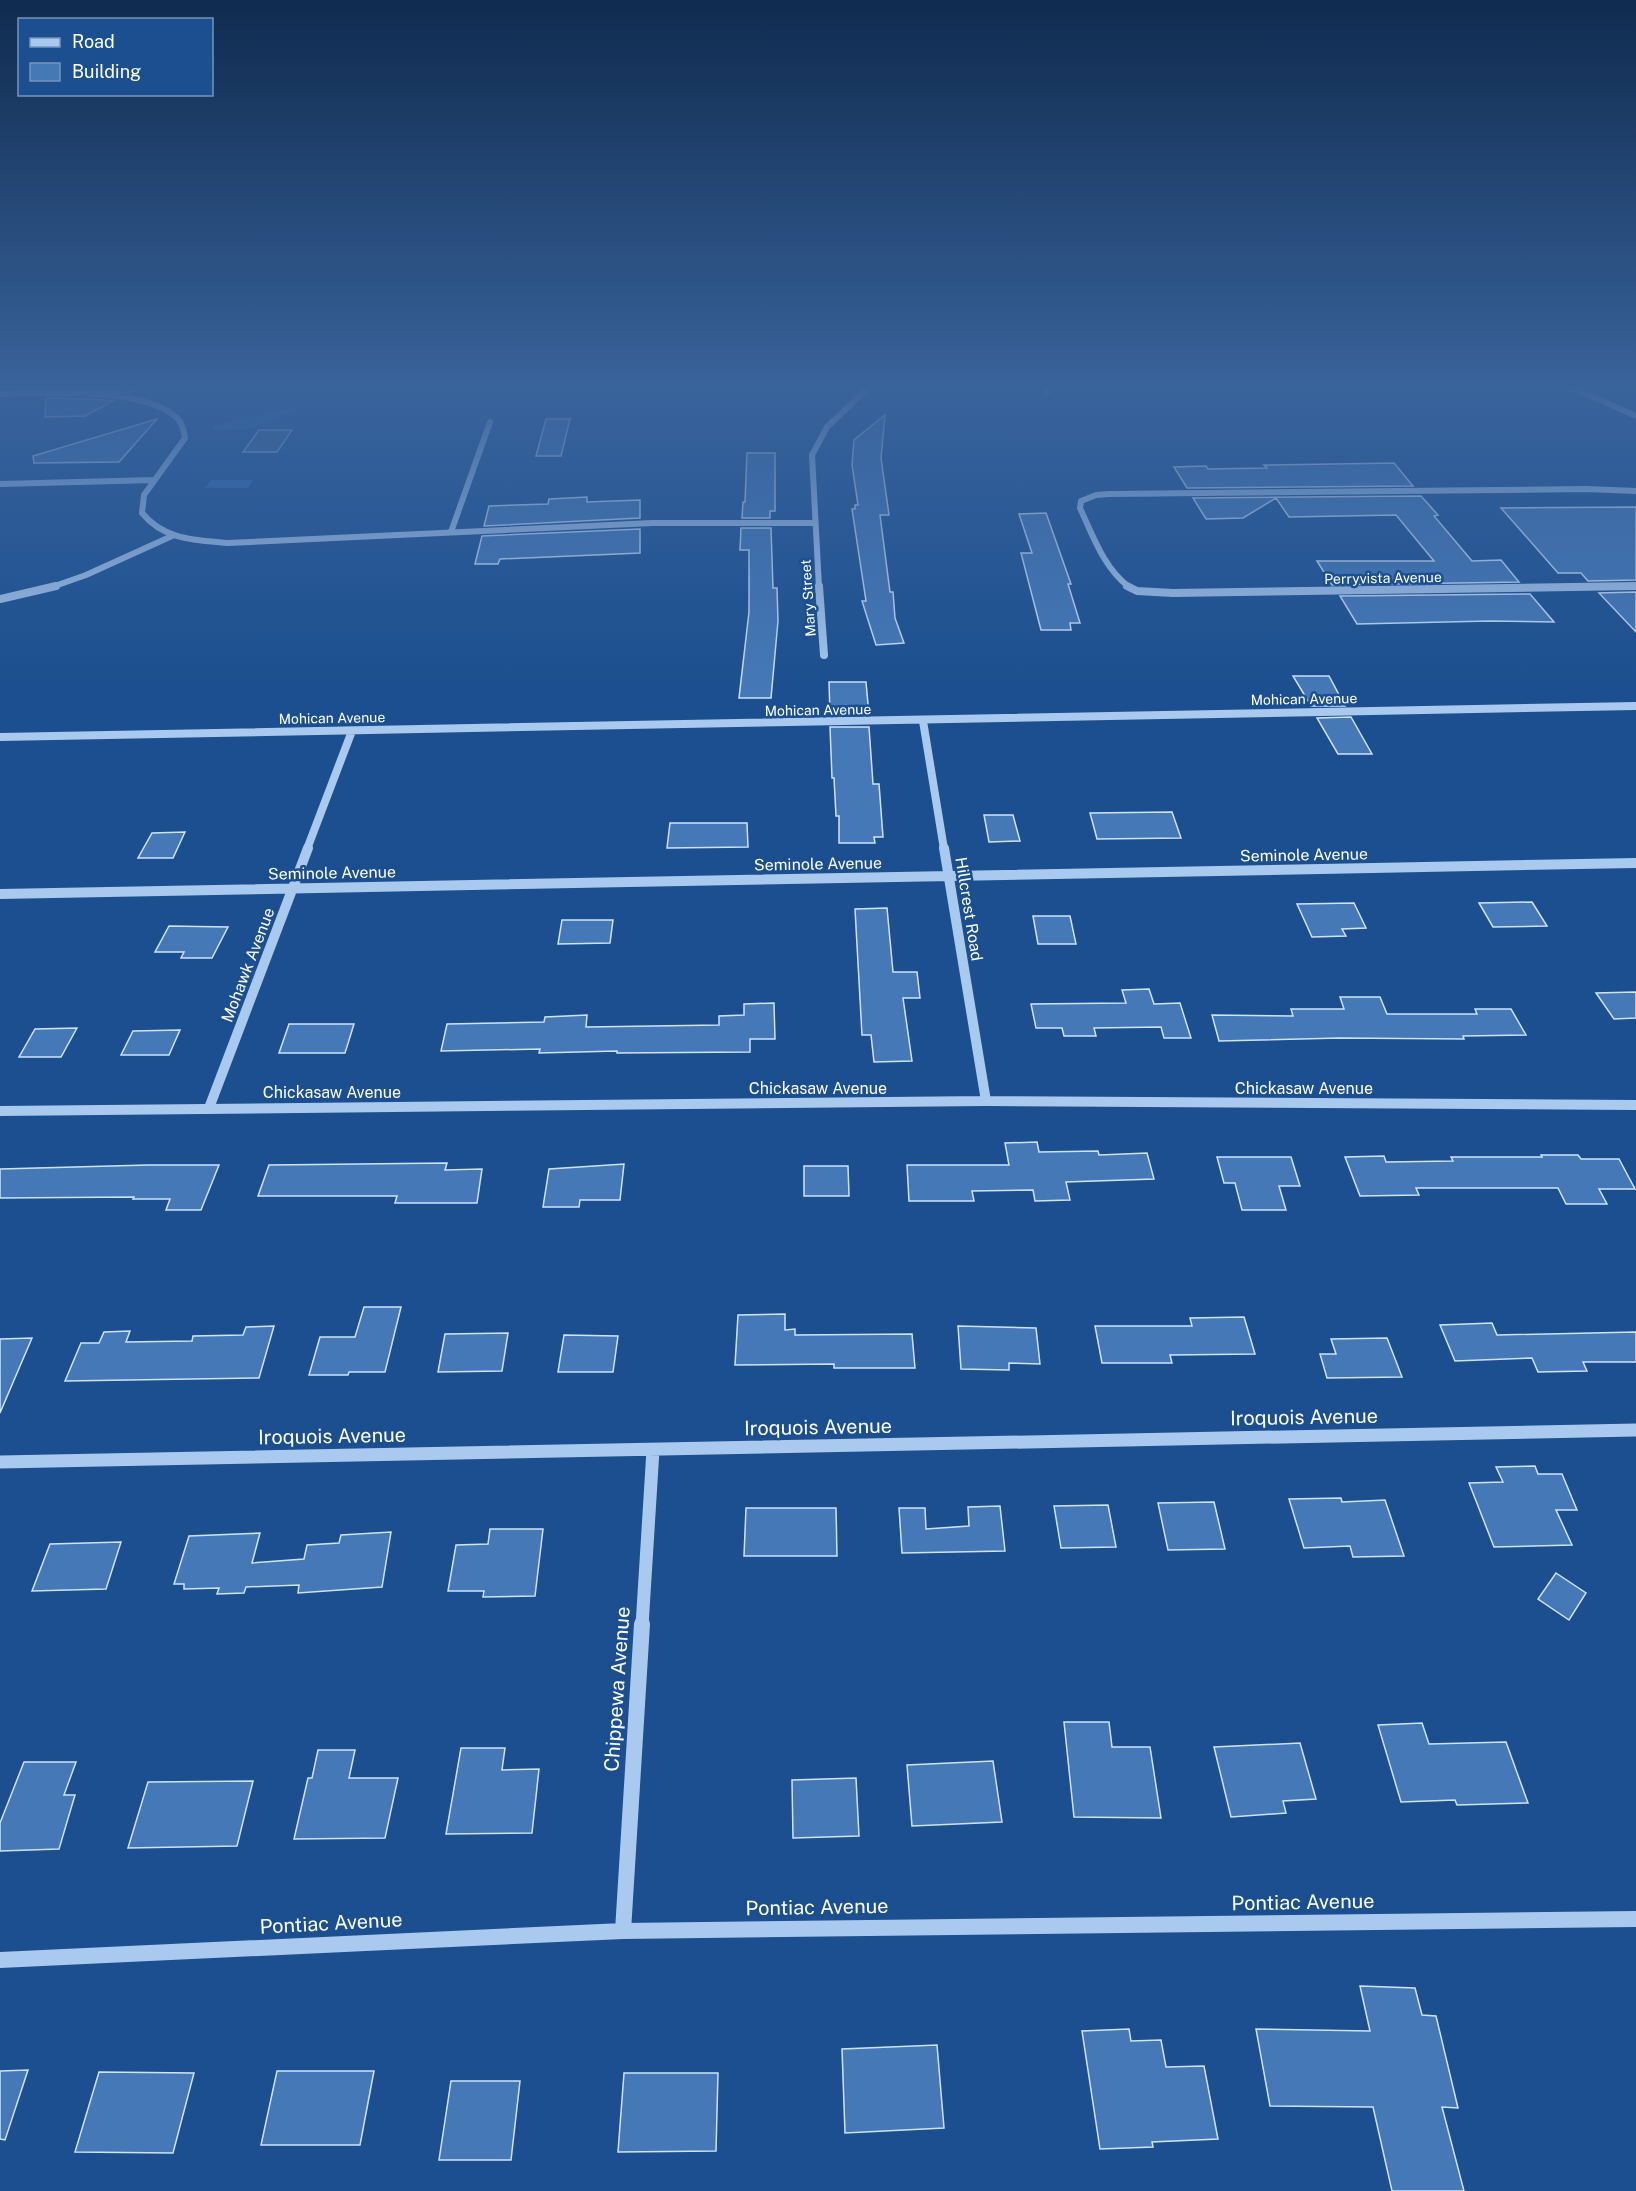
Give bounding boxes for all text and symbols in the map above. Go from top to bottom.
legend [18,18,213,96]
text: Road [72,31,115,52]
text: Building [72,61,141,82]
street label: Mary Street [797,559,819,637]
street label: Perryvista Avenue [1324,569,1442,587]
street label: Mohican Avenue [1251,690,1357,708]
street label: Mohican Avenue [765,701,871,719]
street label: Mohican Avenue [279,709,385,727]
street label: Seminole Avenue [1240,844,1368,866]
street label: Seminole Avenue [754,853,882,875]
street label: Hillcrest Road [951,856,987,962]
street label: Seminole Avenue [268,862,396,884]
street label: Mohawk Avenue [217,905,279,1025]
street label: Chickasaw Avenue [749,1079,887,1098]
street label: Chickasaw Avenue [1235,1079,1373,1098]
street label: Chickasaw Avenue [263,1083,401,1102]
street label: Iroquois Avenue [1230,1404,1378,1430]
street label: Iroquois Avenue [744,1414,892,1440]
street label: Iroquois Avenue [258,1423,406,1449]
street label: Chippewa Avenue [599,1606,635,1772]
street label: Pontiac Avenue [1231,1889,1375,1915]
street label: Pontiac Avenue [745,1894,889,1920]
street label: Pontiac Avenue [259,1907,403,1939]

